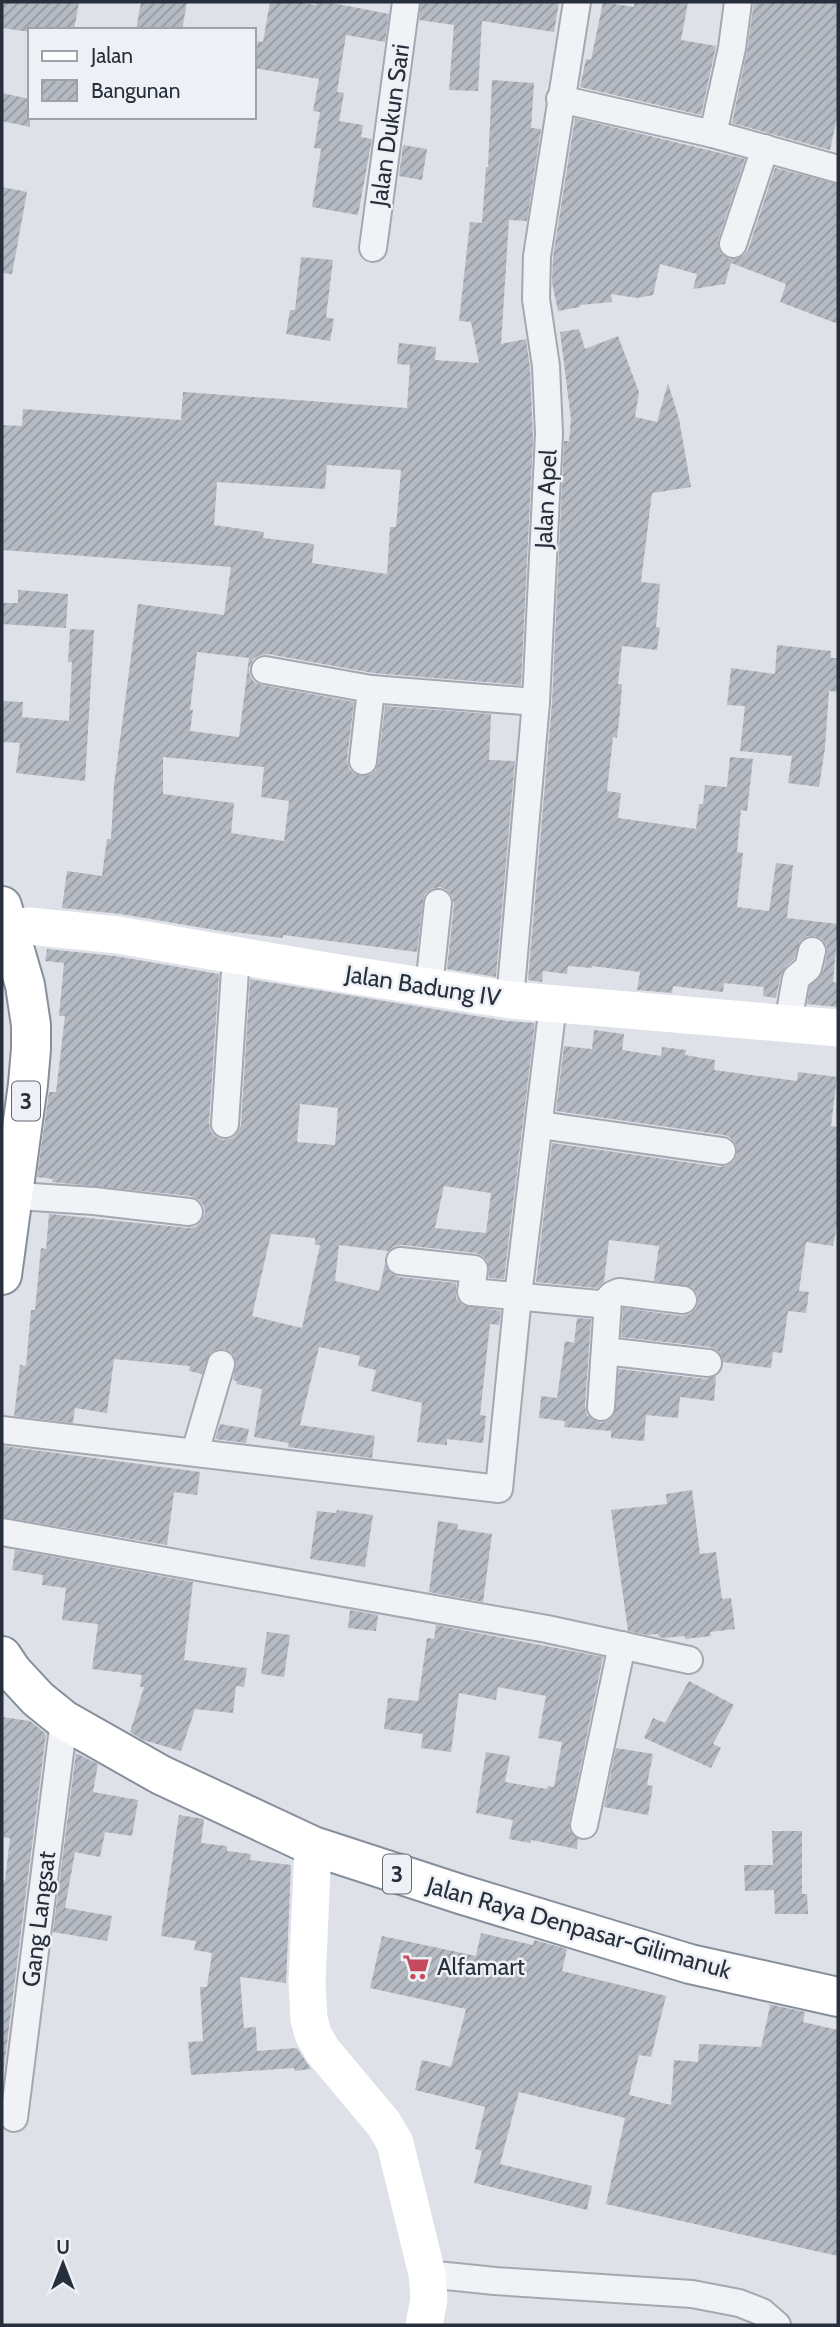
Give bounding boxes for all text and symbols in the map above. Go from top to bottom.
legend [28,28,256,119]
street label: Jalan Dukun Sari [364,42,415,209]
text: Jalan [90,43,133,68]
text: Bangunan [91,78,180,103]
street label: Jalan Apel [528,448,563,550]
street label: Jalan Badung IV [342,959,503,1012]
road number: 3 [12,1082,40,1120]
street label: Gang Langsat [16,1849,61,1989]
road number: 3 [383,1854,411,1894]
street label: Jalan Raya Denpasar-Gilimanuk [423,1870,735,1985]
supermarket icon: Alfamart [401,1952,431,1982]
place label: Alfamart [437,1952,525,1981]
north arrow [28,2229,98,2299]
text: U [56,2236,70,2259]

